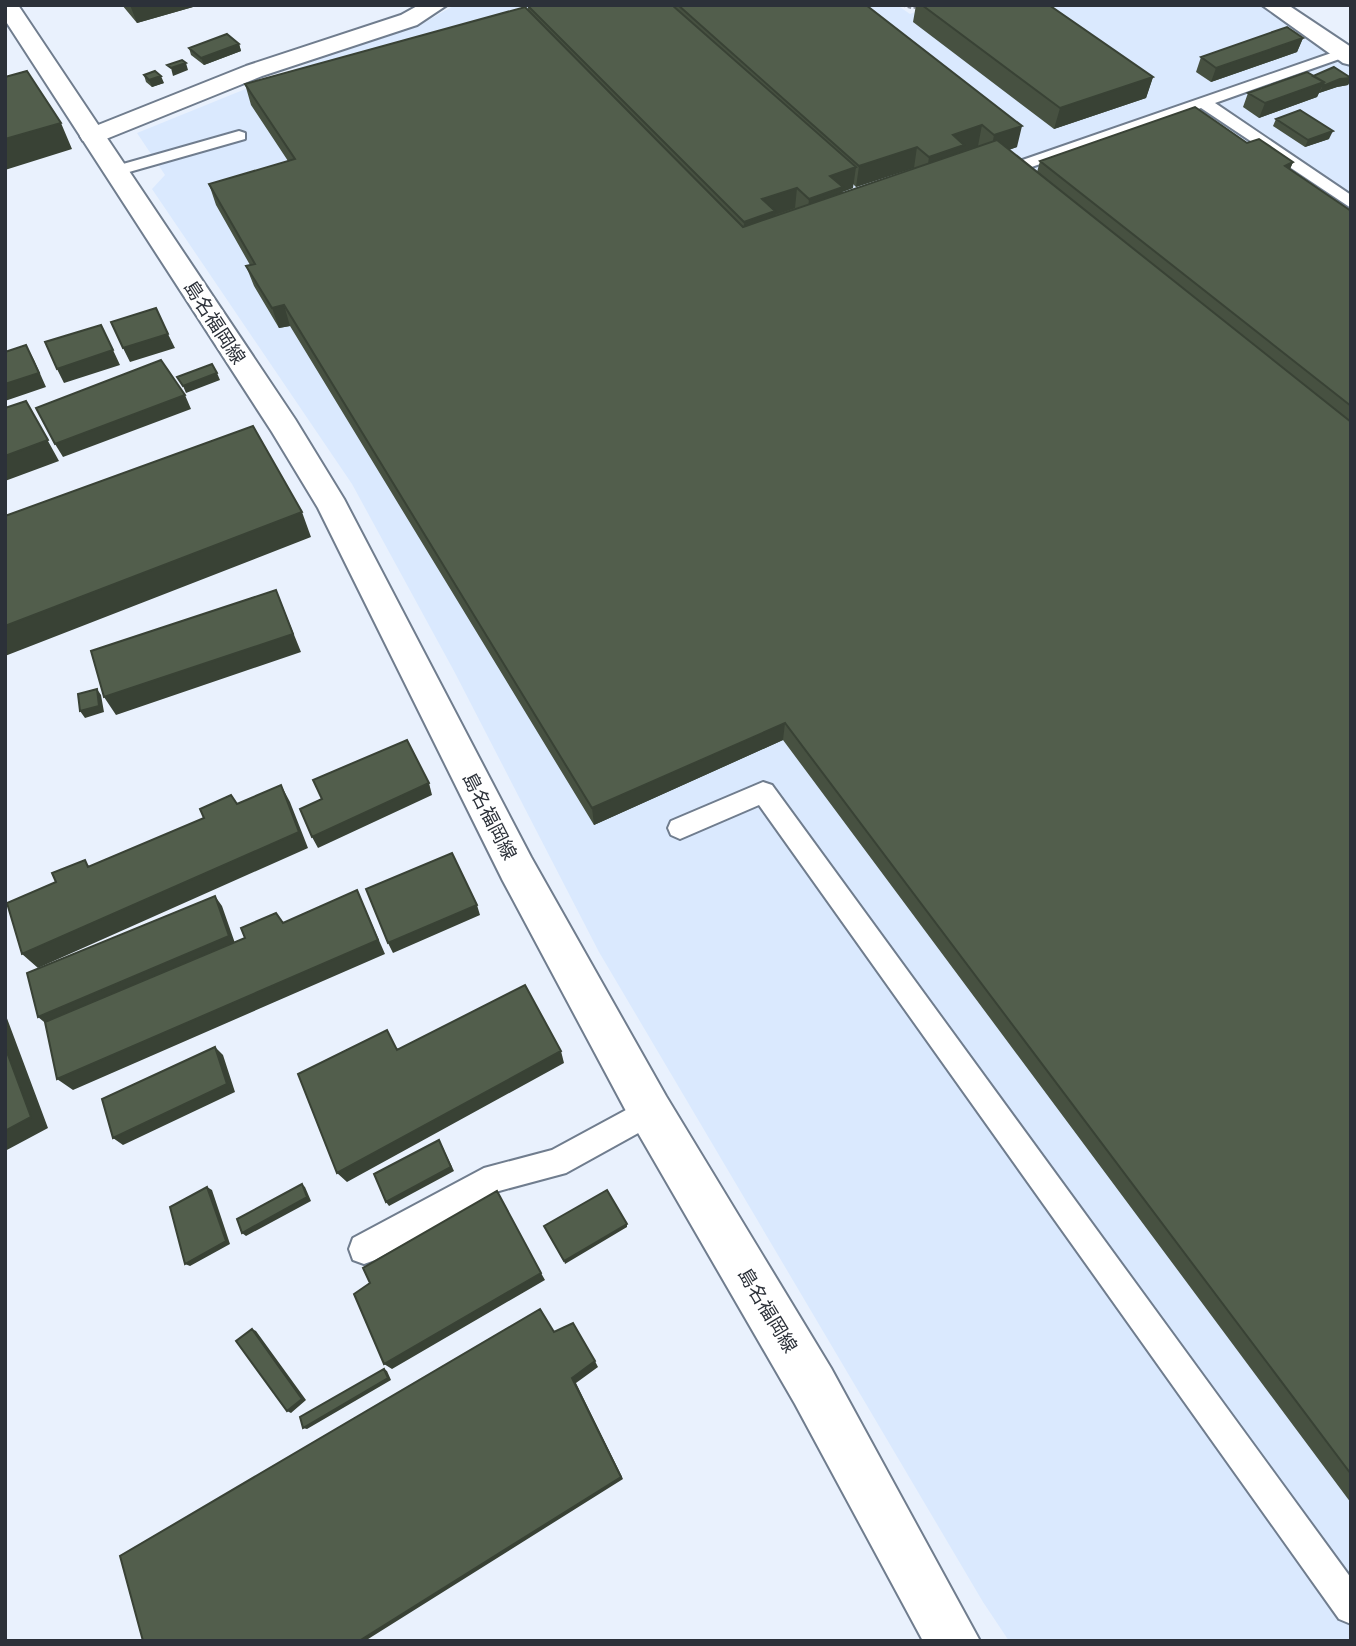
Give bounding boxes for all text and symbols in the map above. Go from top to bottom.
street label: 島名福岡線 [179,276,251,368]
street label: 島名福岡線 [458,768,522,864]
street label: 島名福岡線 [733,1263,803,1357]

